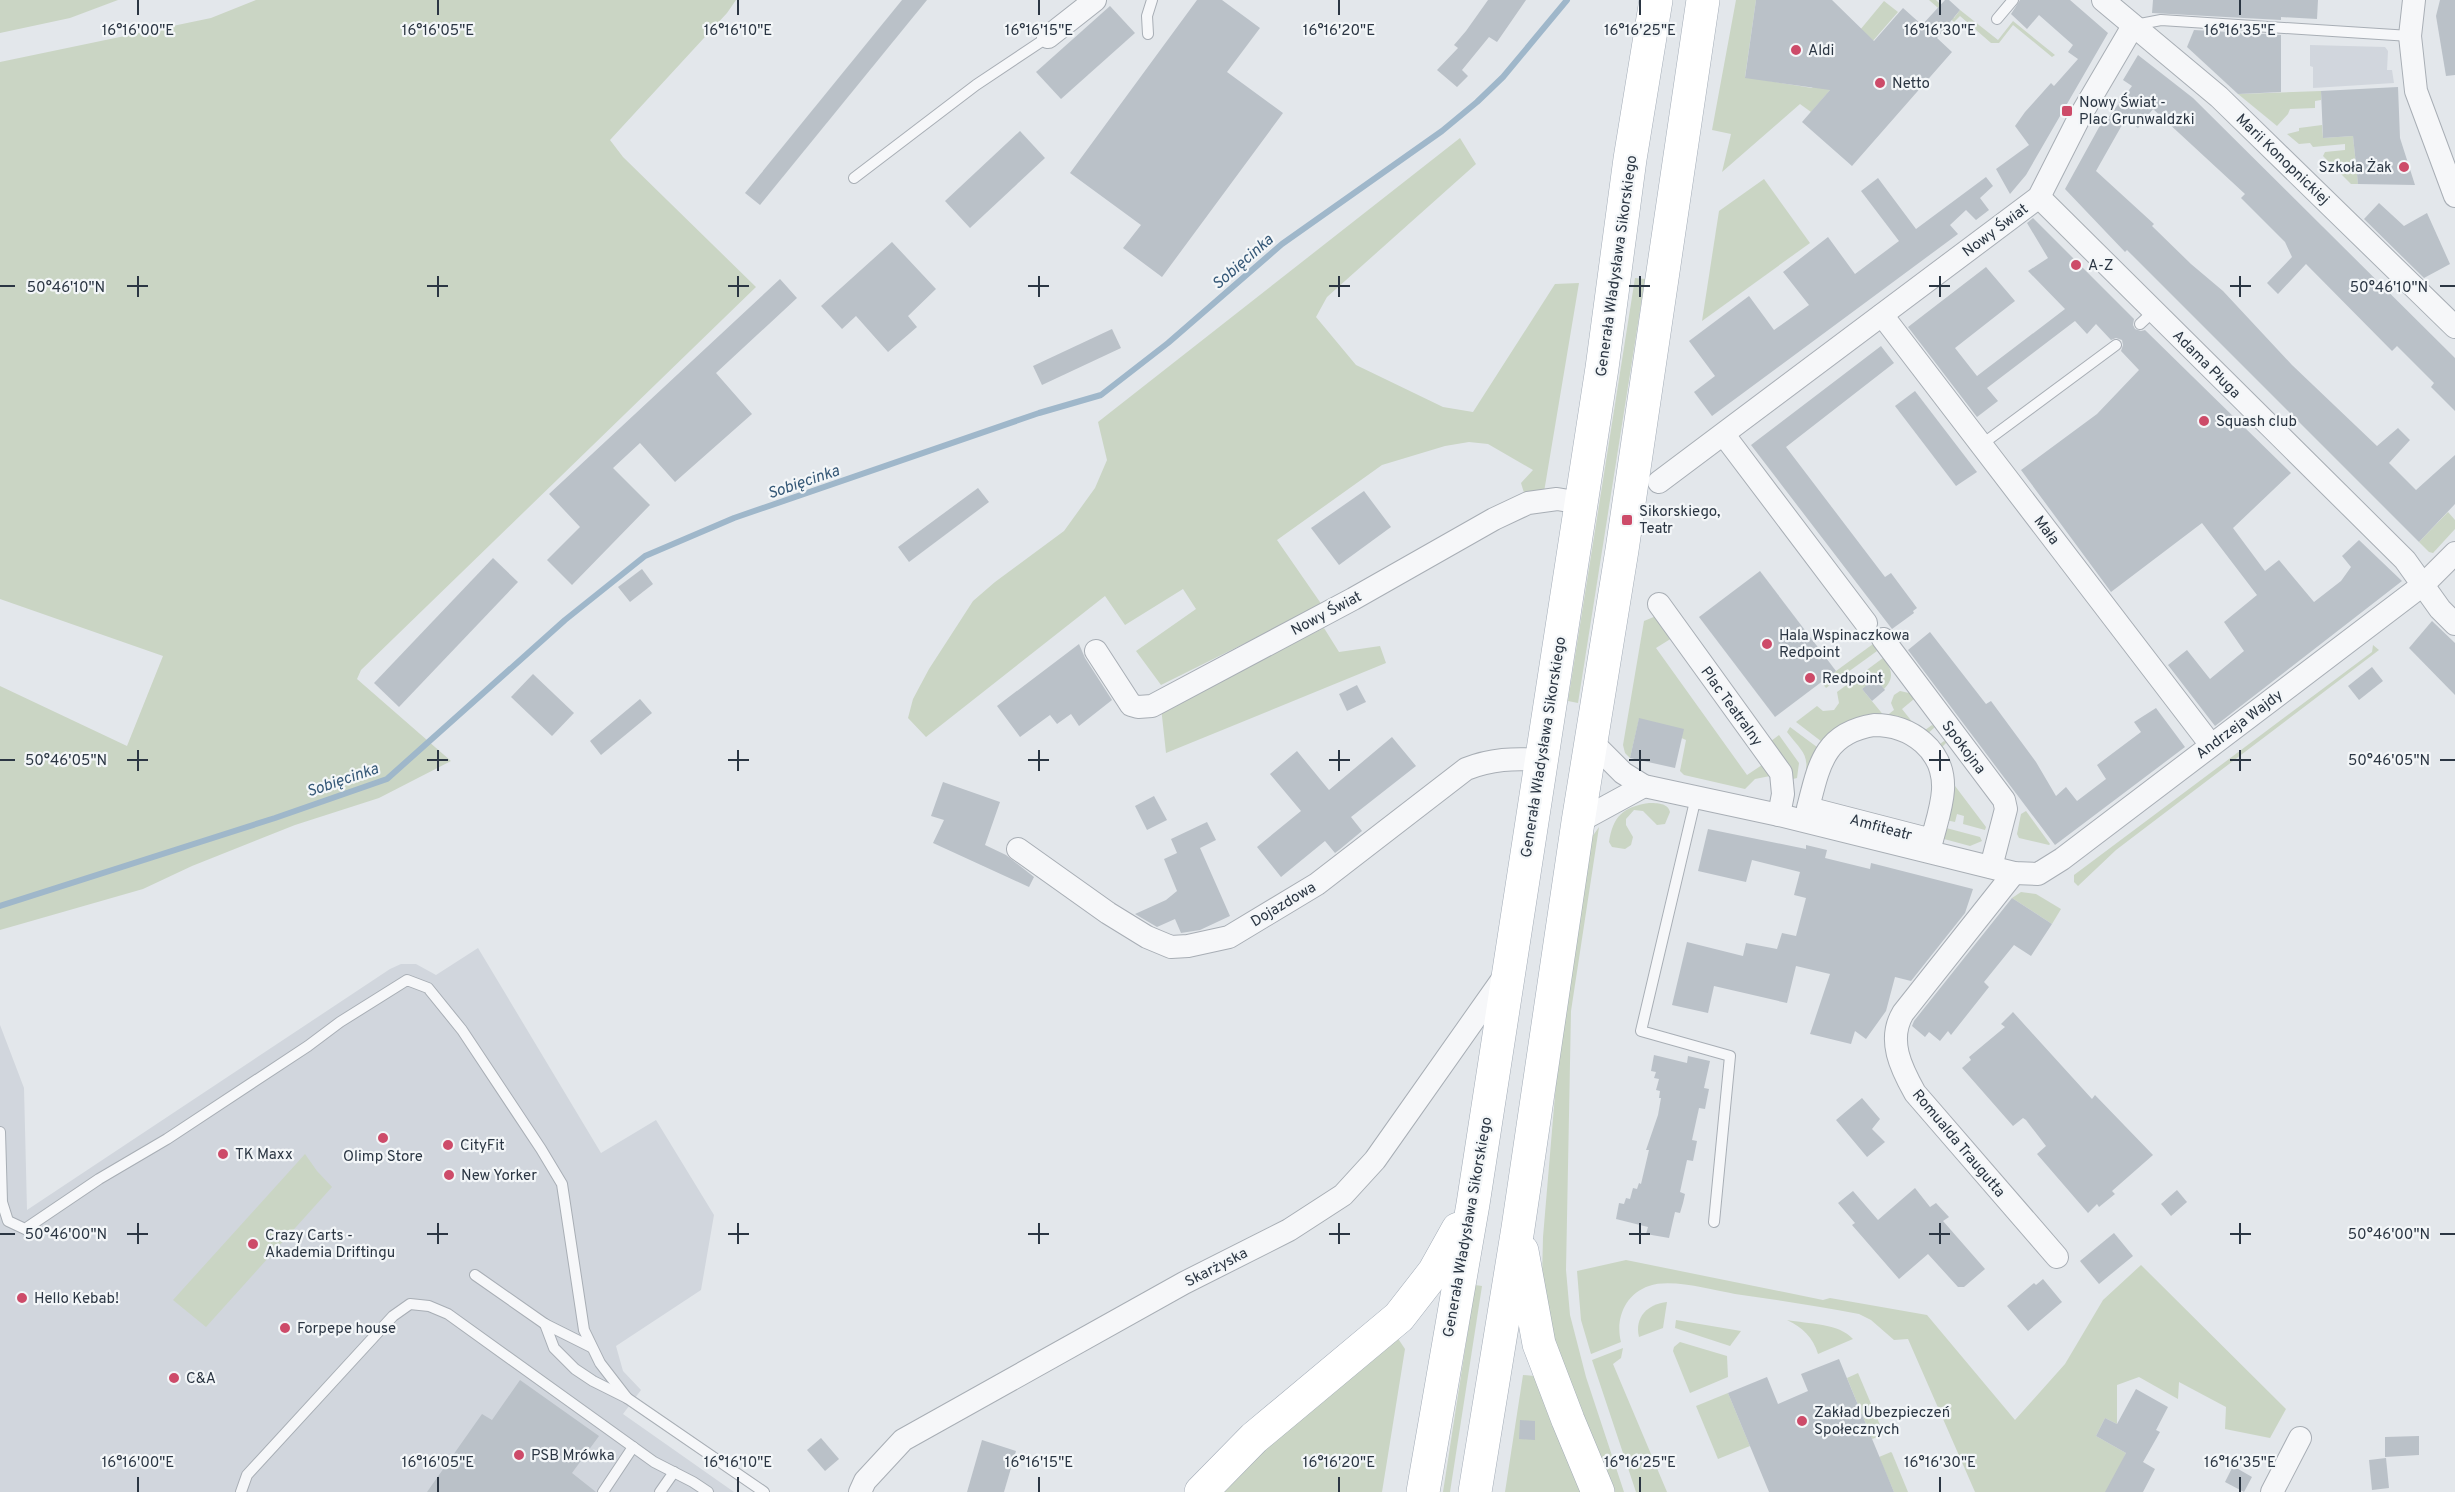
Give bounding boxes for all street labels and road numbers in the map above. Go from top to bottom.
street label: Marii Konopnickiej [2231,110,2333,210]
street label: Generała Władysława Sikorskiego [1593,154,1642,378]
street label: Nowy Świat [1958,199,2033,262]
street label: Adama Pługa [2168,327,2244,403]
street label: Mała [2029,513,2063,549]
street label: Nowy Świat [1287,586,1365,641]
street label: Generała Władysława Sikorskiego [1518,635,1571,859]
street label: Plac Teatralny [1696,663,1766,750]
street label: Andrzeja Wajdy [2193,686,2287,764]
street label: Spokojna [1937,717,1989,778]
street label: Amfiteatr [1847,811,1914,846]
street label: Dojazdowa [1248,878,1320,932]
street label: Romualda Traugutta [1907,1086,2009,1202]
street label: Generała Władysława Sikorskiego [1440,1116,1497,1339]
street label: Skarżyska [1182,1244,1251,1292]

